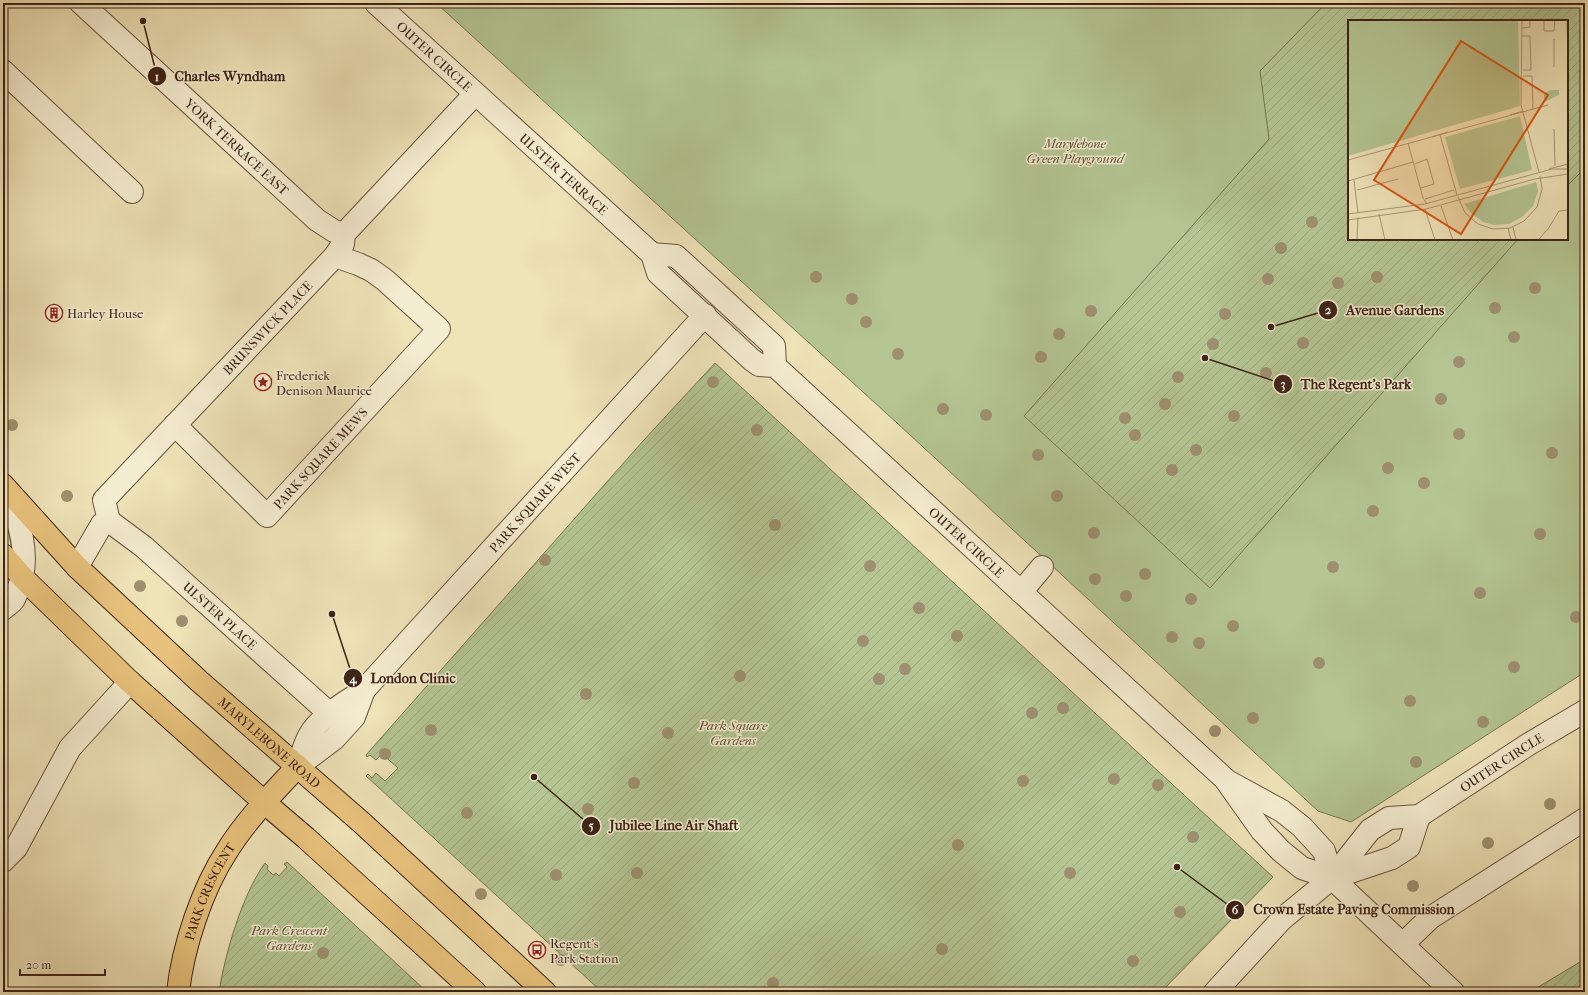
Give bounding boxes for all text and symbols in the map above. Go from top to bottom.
street label: OUTER CIRCLE [393,18,475,95]
inset map [1348,20,1568,240]
callout: Charles Wyndham [147,63,294,89]
text: Charles Wyndham [175,68,286,85]
text: 1 [155,70,159,84]
street label: YORK TERRACE EAST [181,95,292,198]
street label: ULSTER TERRACE [516,130,611,218]
park label: Marylebone Green Playground [1026,136,1126,166]
street label: BRUNSWICK PLACE [220,278,315,378]
callout: Avenue Gardens [1318,297,1452,323]
text: Avenue Gardens [1345,302,1445,319]
building icon: Harley House [44,303,64,323]
text: 2 [1325,303,1332,317]
place label: Harley House [67,306,144,321]
place label: Frederick Denison Maurice [276,368,373,398]
callout: The Regent's Park [1273,371,1420,397]
place icon: Frederick Denison Maurice [253,372,273,392]
text: The Regent's Park [1300,376,1412,393]
text: 3 [1281,377,1286,392]
street label: PARK SQUARE MEWS [270,405,371,512]
street label: PARK SQUARE WEST [486,450,584,555]
street label: OUTER CIRCLE [926,504,1007,581]
street label: ULSTER PLACE [180,579,260,653]
callout: London Clinic [343,665,464,691]
text: London Clinic [370,670,456,687]
text: 4 [348,672,357,687]
street label: MARYLEBONE ROAD [215,694,323,791]
park label: Park Square Gardens [698,718,768,748]
street label: OUTER CIRCLE [1457,730,1546,795]
callout: Jubilee Line Air Shaft [581,813,746,839]
text: Jubilee Line Air Shaft [608,817,739,834]
text: 5 [588,819,594,833]
street label: PARK CRESCENT [182,840,238,942]
callout: Crown Estate Paving Commission [1225,897,1462,923]
text: Crown Estate Paving Commission [1253,901,1456,918]
text: 6 [1232,903,1239,917]
park label: Park Crescent Gardens [250,923,328,953]
place label: Regent's Park Station [550,936,619,966]
bus stop icon: Regent's Park Station [527,940,547,960]
scale bar [20,951,105,977]
text: 20 m [26,958,51,972]

